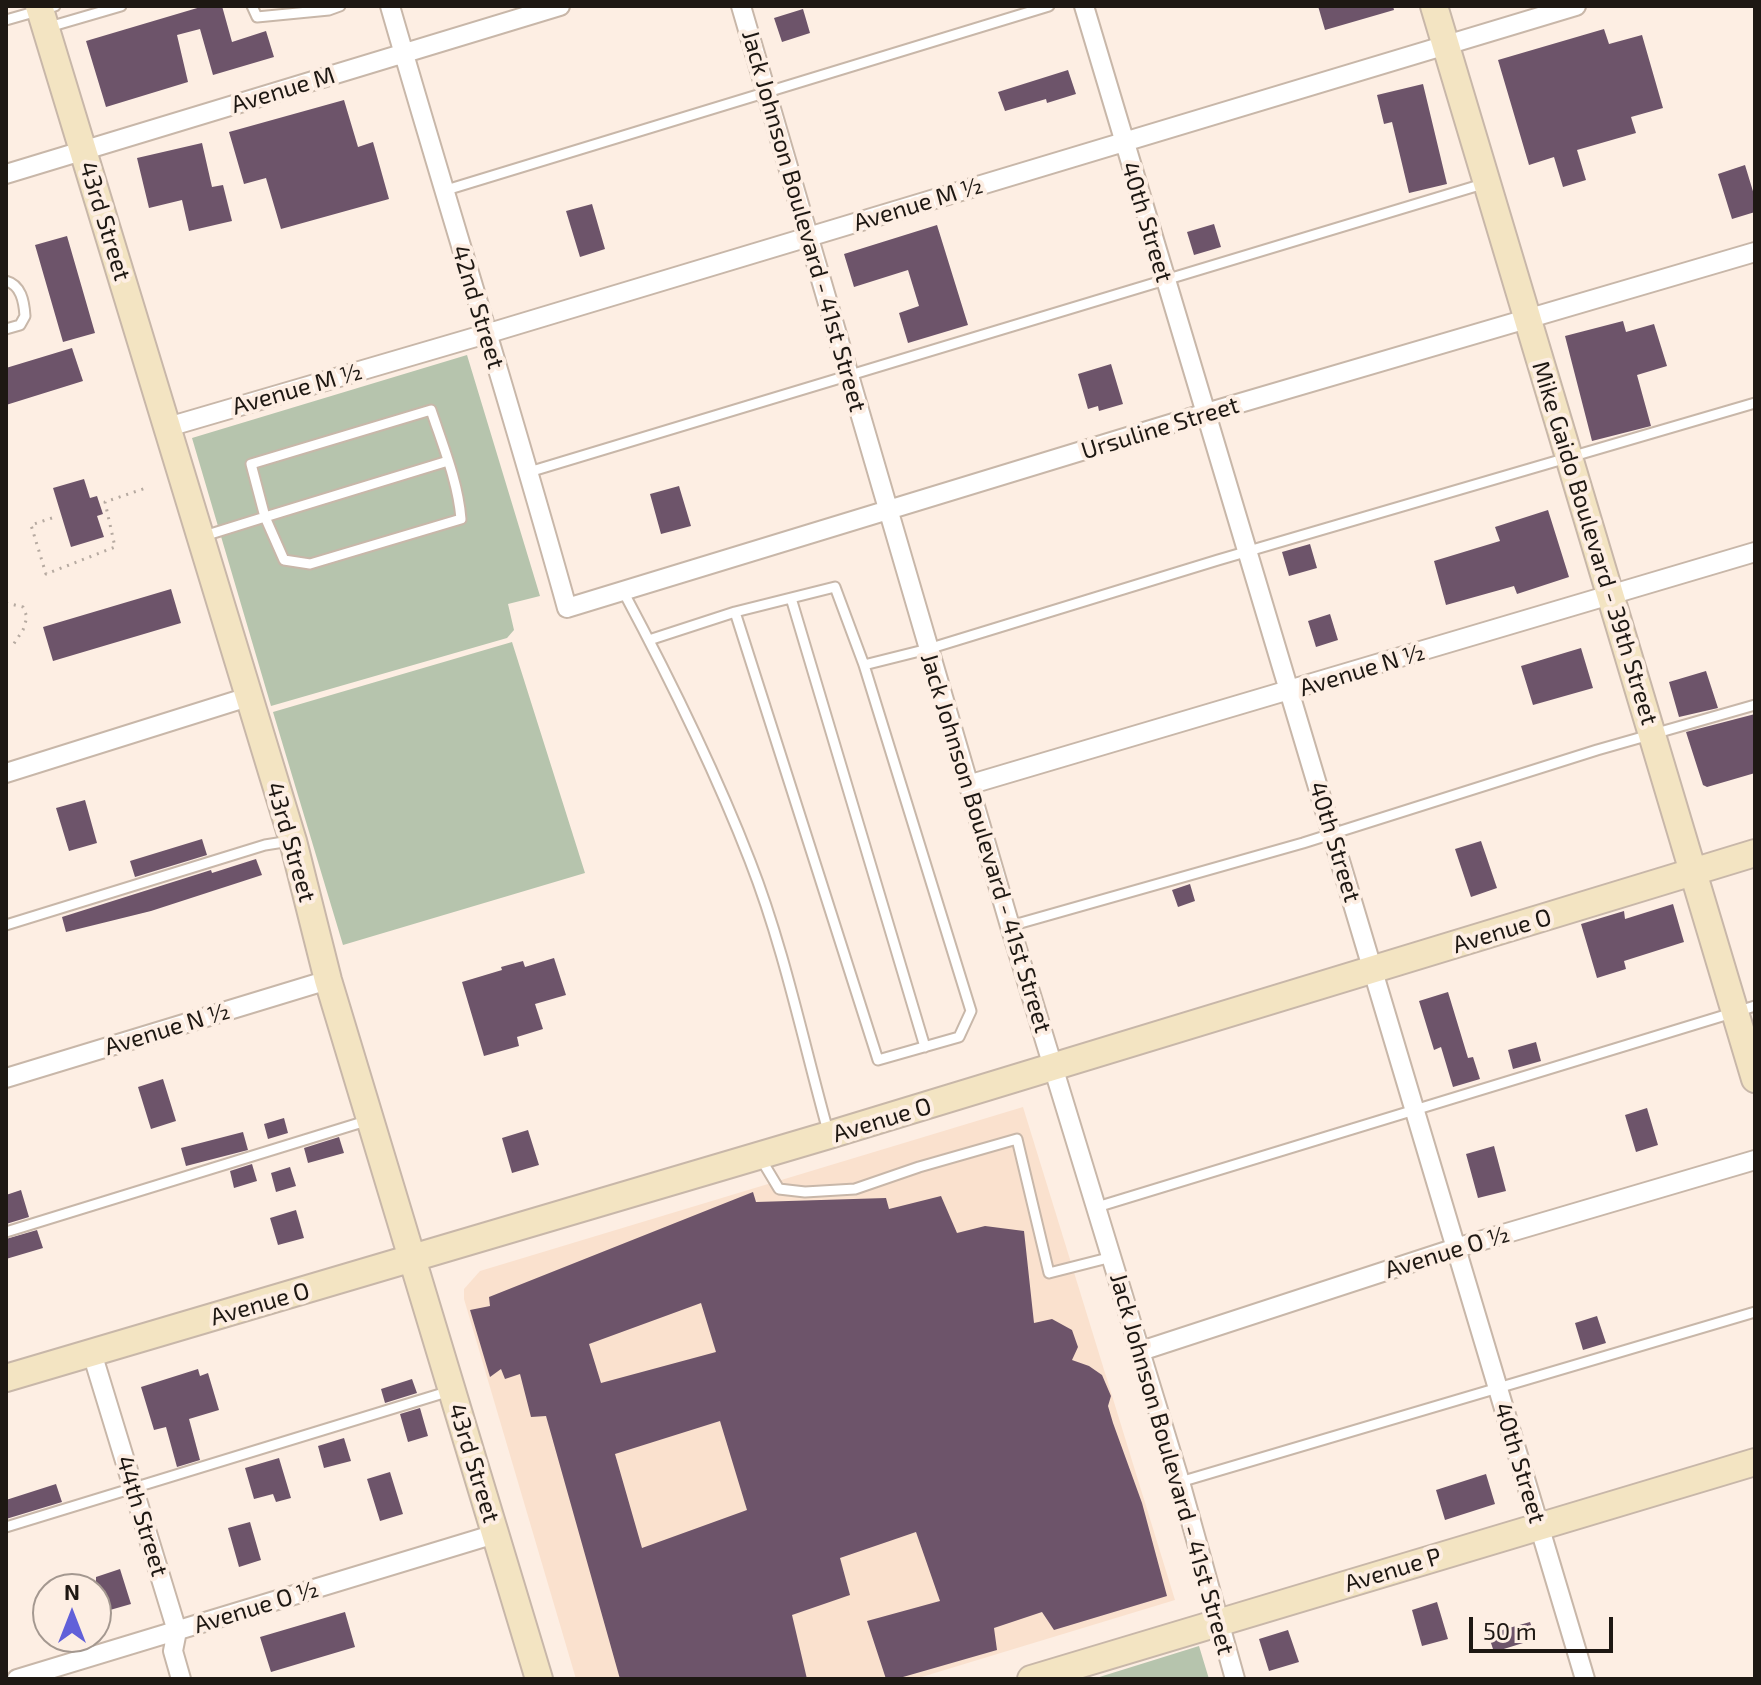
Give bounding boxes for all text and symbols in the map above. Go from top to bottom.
street label: Jack Johnson Boulevard - 41st Street [736,27,872,415]
street label: Avenue M [228,61,338,119]
street label: 43rd Street [73,158,137,284]
street label: 40th Street [1115,158,1179,286]
street label: Avenue M ½ [850,171,986,237]
street label: 42nd Street [446,242,510,372]
street label: Avenue M ½ [229,357,365,421]
street label: Mike Gaido Boulevard - 39th Street [1526,358,1664,728]
street label: Ursuline Street [1078,390,1242,466]
street label: Avenue N ½ [1296,637,1428,703]
street label: Jack Johnson Boulevard - 41st Street [914,650,1058,1036]
street label: 40th Street [1303,778,1367,906]
street label: 43rd Street [260,779,322,905]
street label: Avenue O [1449,902,1555,960]
street label: Avenue N ½ [101,996,233,1062]
street label: Avenue O [829,1091,935,1149]
street label: Avenue O ½ [1381,1219,1513,1285]
street label: Jack Johnson Boulevard - 41st Street [1104,1270,1240,1658]
street label: Avenue O [207,1276,313,1332]
street label: 40th Street [1488,1399,1552,1527]
street label: 43rd Street [442,1400,506,1526]
street label: 44th Street [110,1452,174,1580]
street label: Avenue P [1341,1542,1445,1598]
north arrow [32,1573,112,1653]
street label: Avenue O ½ [190,1574,322,1640]
text: N [64,1578,80,1604]
scale bar [1473,1601,1617,1651]
text: 50 m [1483,1616,1537,1645]

